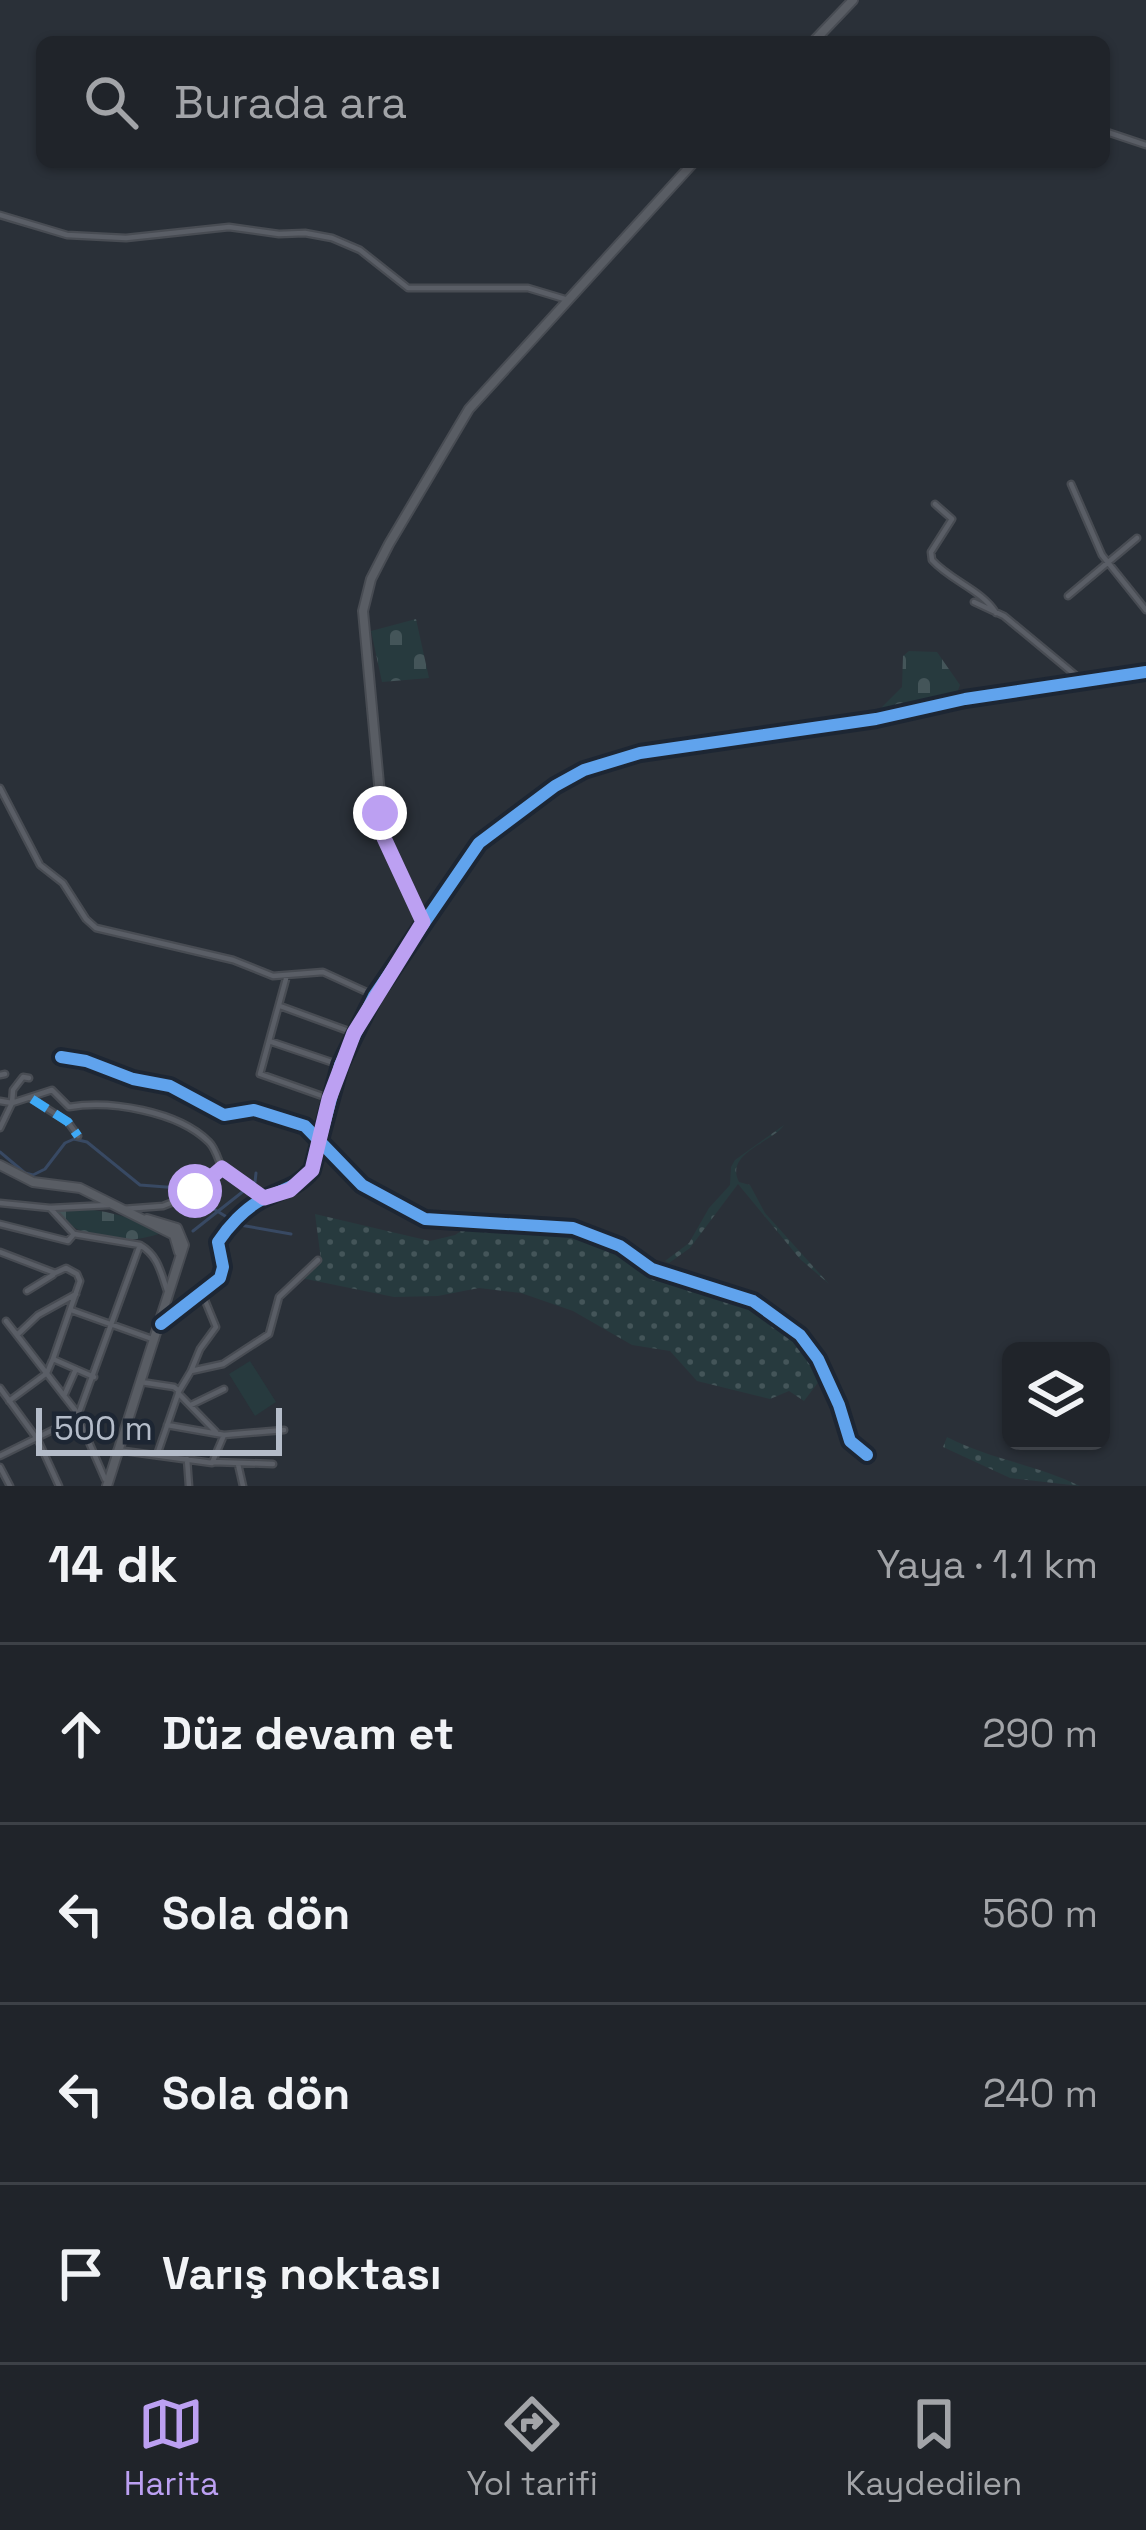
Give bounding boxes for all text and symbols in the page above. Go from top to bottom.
search box [36,36,1110,168]
icon: search [78,69,144,135]
text: Burada ara [174,74,407,131]
route end [353,786,407,840]
route start [168,1164,222,1218]
map controls [1002,1342,1110,1450]
button: layers [1002,1342,1110,1450]
scale bar [36,1402,282,1455]
text: 500 m [54,1408,153,1450]
text: 14 dk [48,1532,178,1597]
text: Yaya · 1.1 km [876,1540,1098,1589]
icon: ahead [48,1701,114,1767]
text: Düz devam et [162,1705,454,1762]
text: 290 m [982,1709,1098,1758]
icon: left [48,1881,114,1947]
text: Sola dön [162,1885,350,1942]
text: 560 m [982,1889,1098,1938]
icon: left [48,2061,114,2127]
text: Sola dön [162,2065,350,2122]
text: 240 m [983,2069,1098,2118]
icon: arrive [48,2241,114,2307]
text: Varış noktası [162,2245,442,2302]
tab: Harita [124,2391,219,2505]
tab: Yol tarifi [466,2391,598,2505]
tab: Kaydedilen [845,2391,1022,2505]

